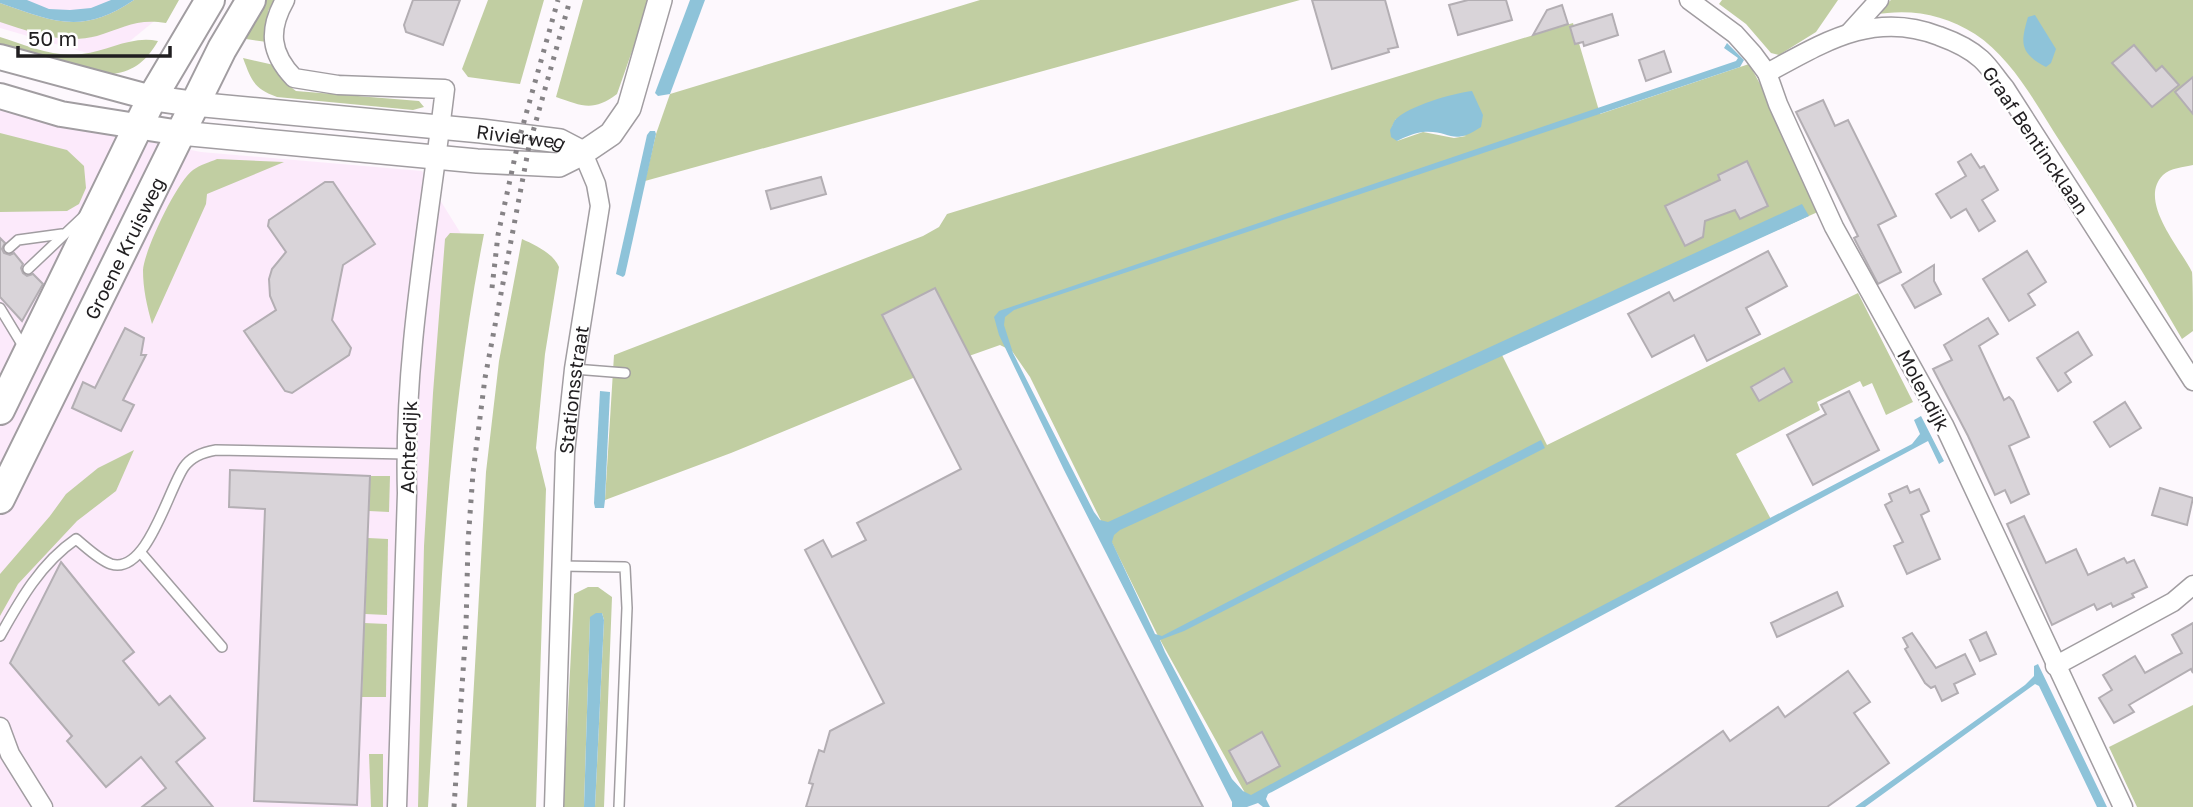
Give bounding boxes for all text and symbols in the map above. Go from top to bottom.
scale bar [18,14,170,58]
text: 50 m [28,25,77,51]
street label: Graaf Bentincklaan [1978,62,2094,218]
street label: Rivierweg [475,119,571,154]
street label: Groene Kruisweg [79,173,169,323]
street label: Stationsstraat [553,324,592,455]
street label: Molendijk [1893,345,1955,435]
street label: Achterdijk [395,400,421,494]

